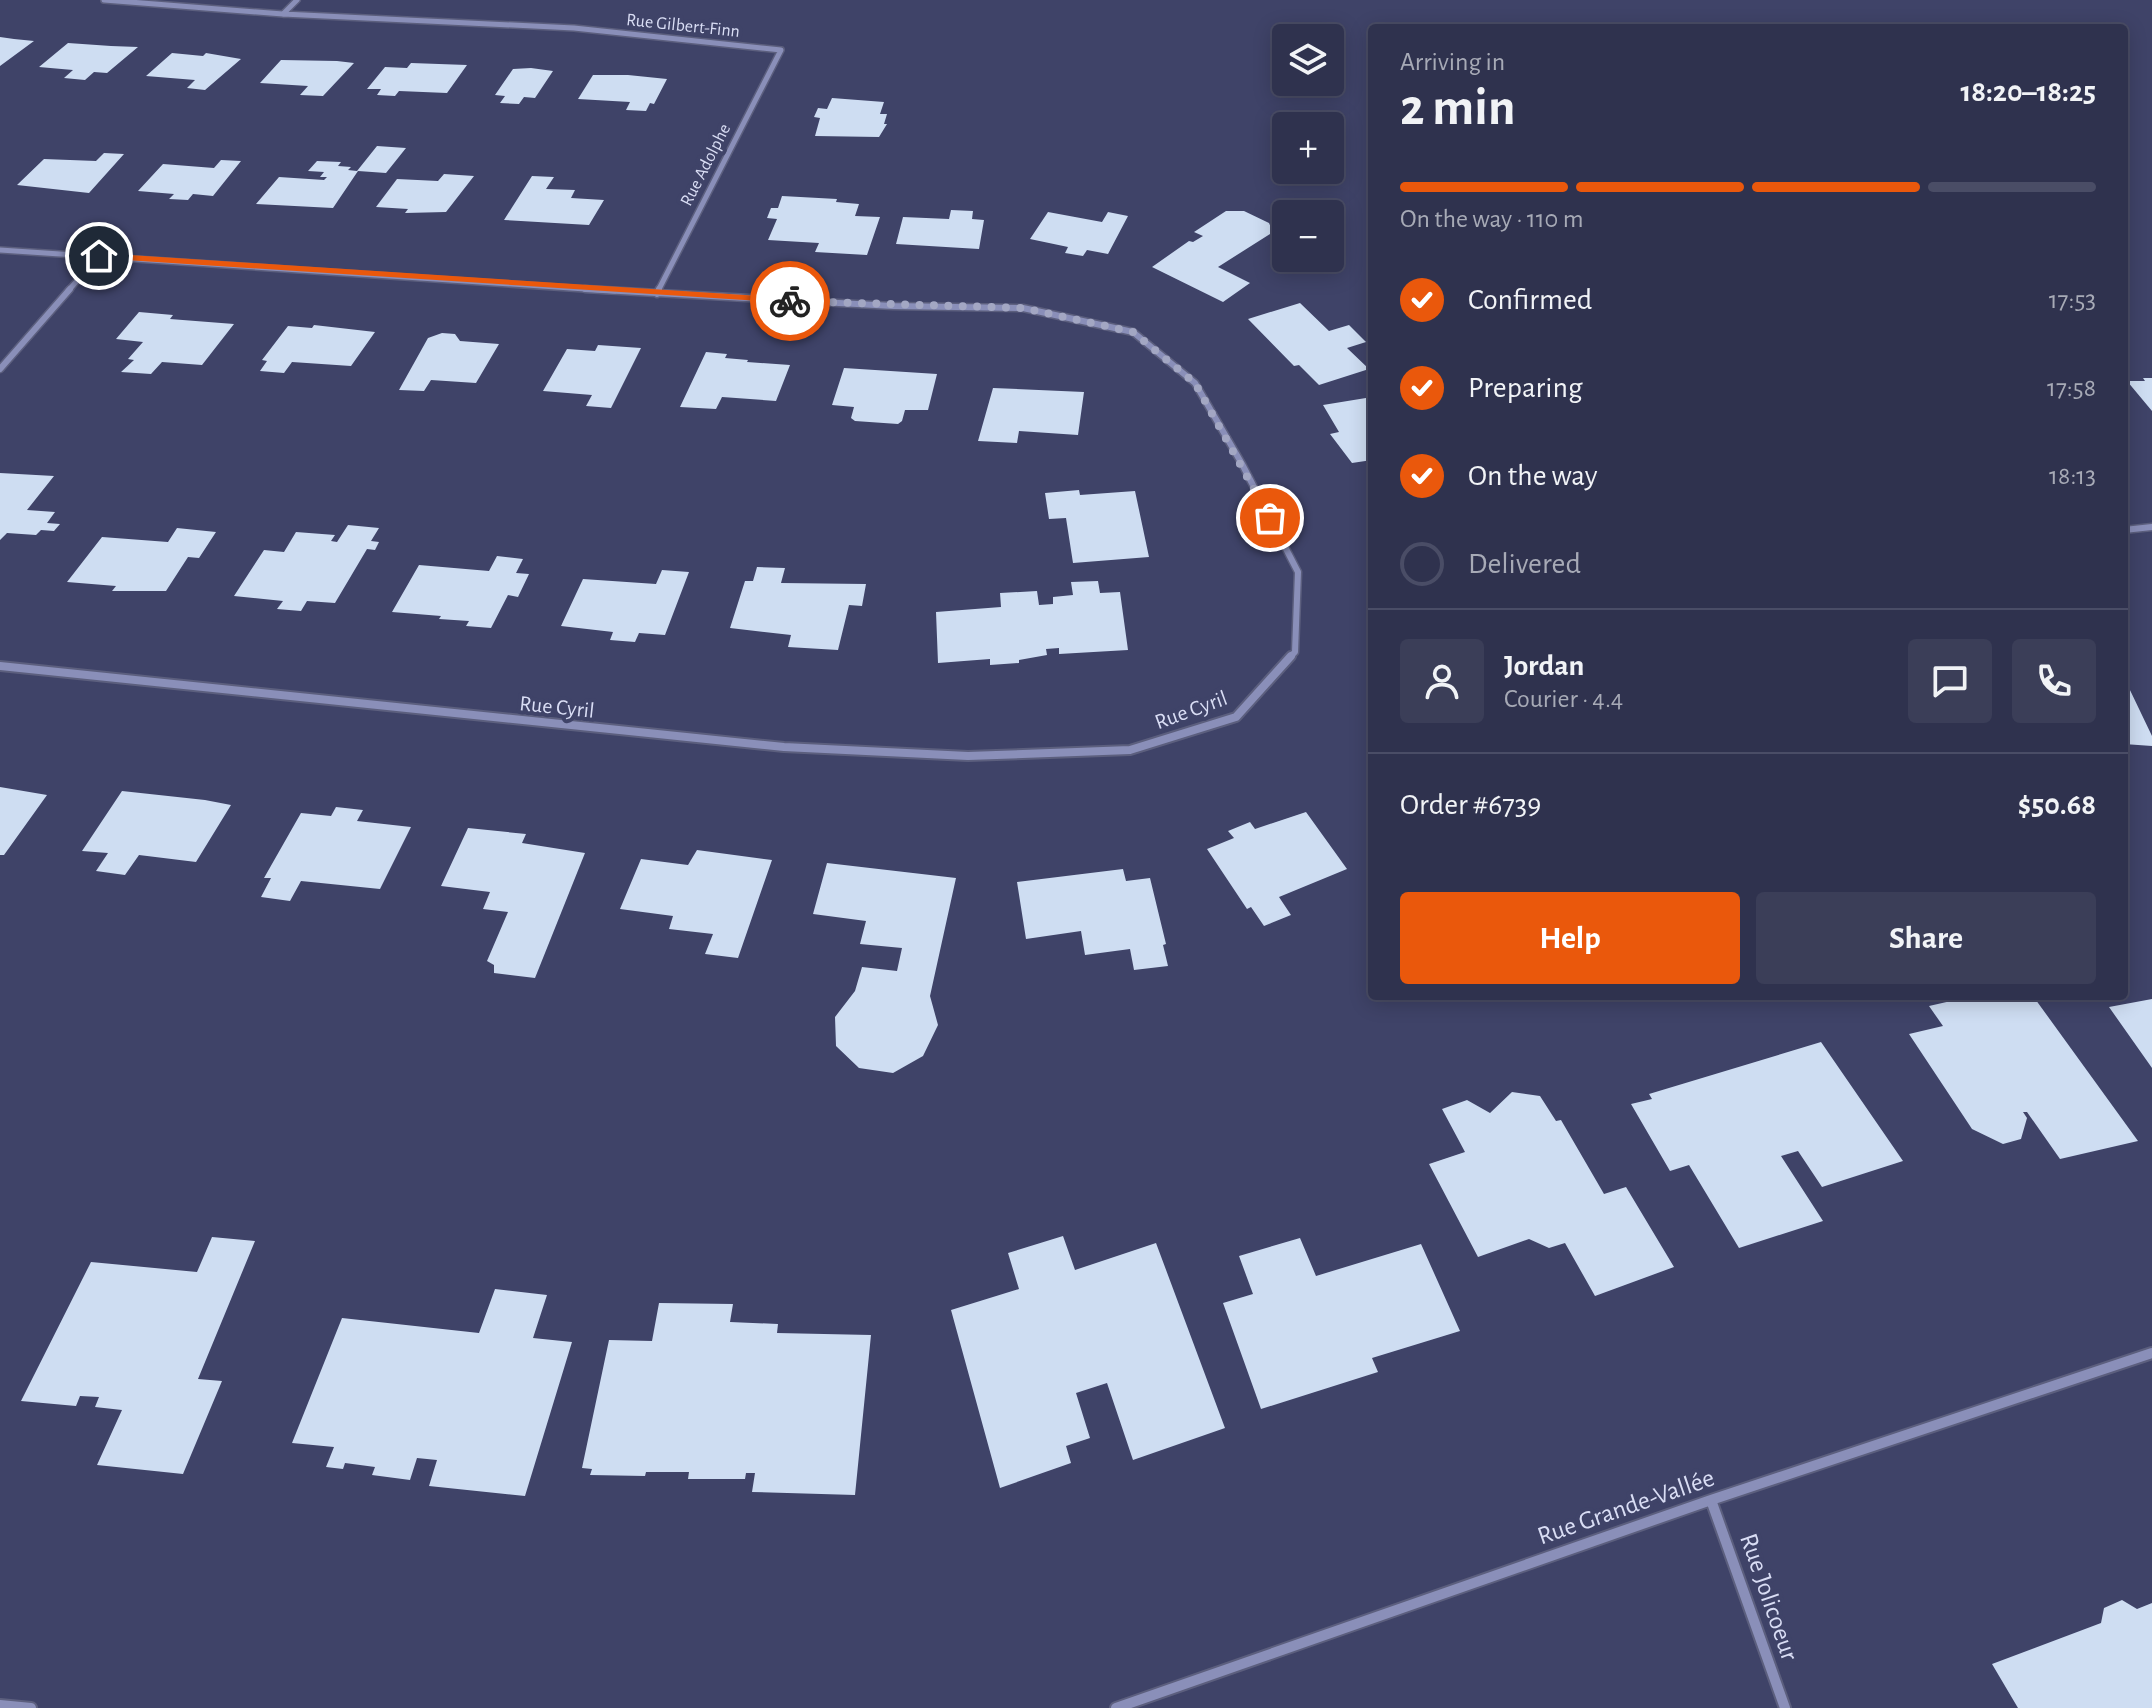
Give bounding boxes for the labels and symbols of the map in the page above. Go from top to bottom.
street label: Rue Gilbert-Finn [625,11,741,41]
street label: Rue Adolphe [678,121,734,209]
pin [65,222,133,290]
courier [750,261,830,341]
pin [1236,484,1304,552]
street label: Rue Cyril [1152,687,1230,733]
street label: Rue Cyril [518,692,596,722]
street label: Rue Grande-Vallée [1534,1465,1718,1549]
street label: Rue Jolicoeur [1735,1530,1803,1664]

